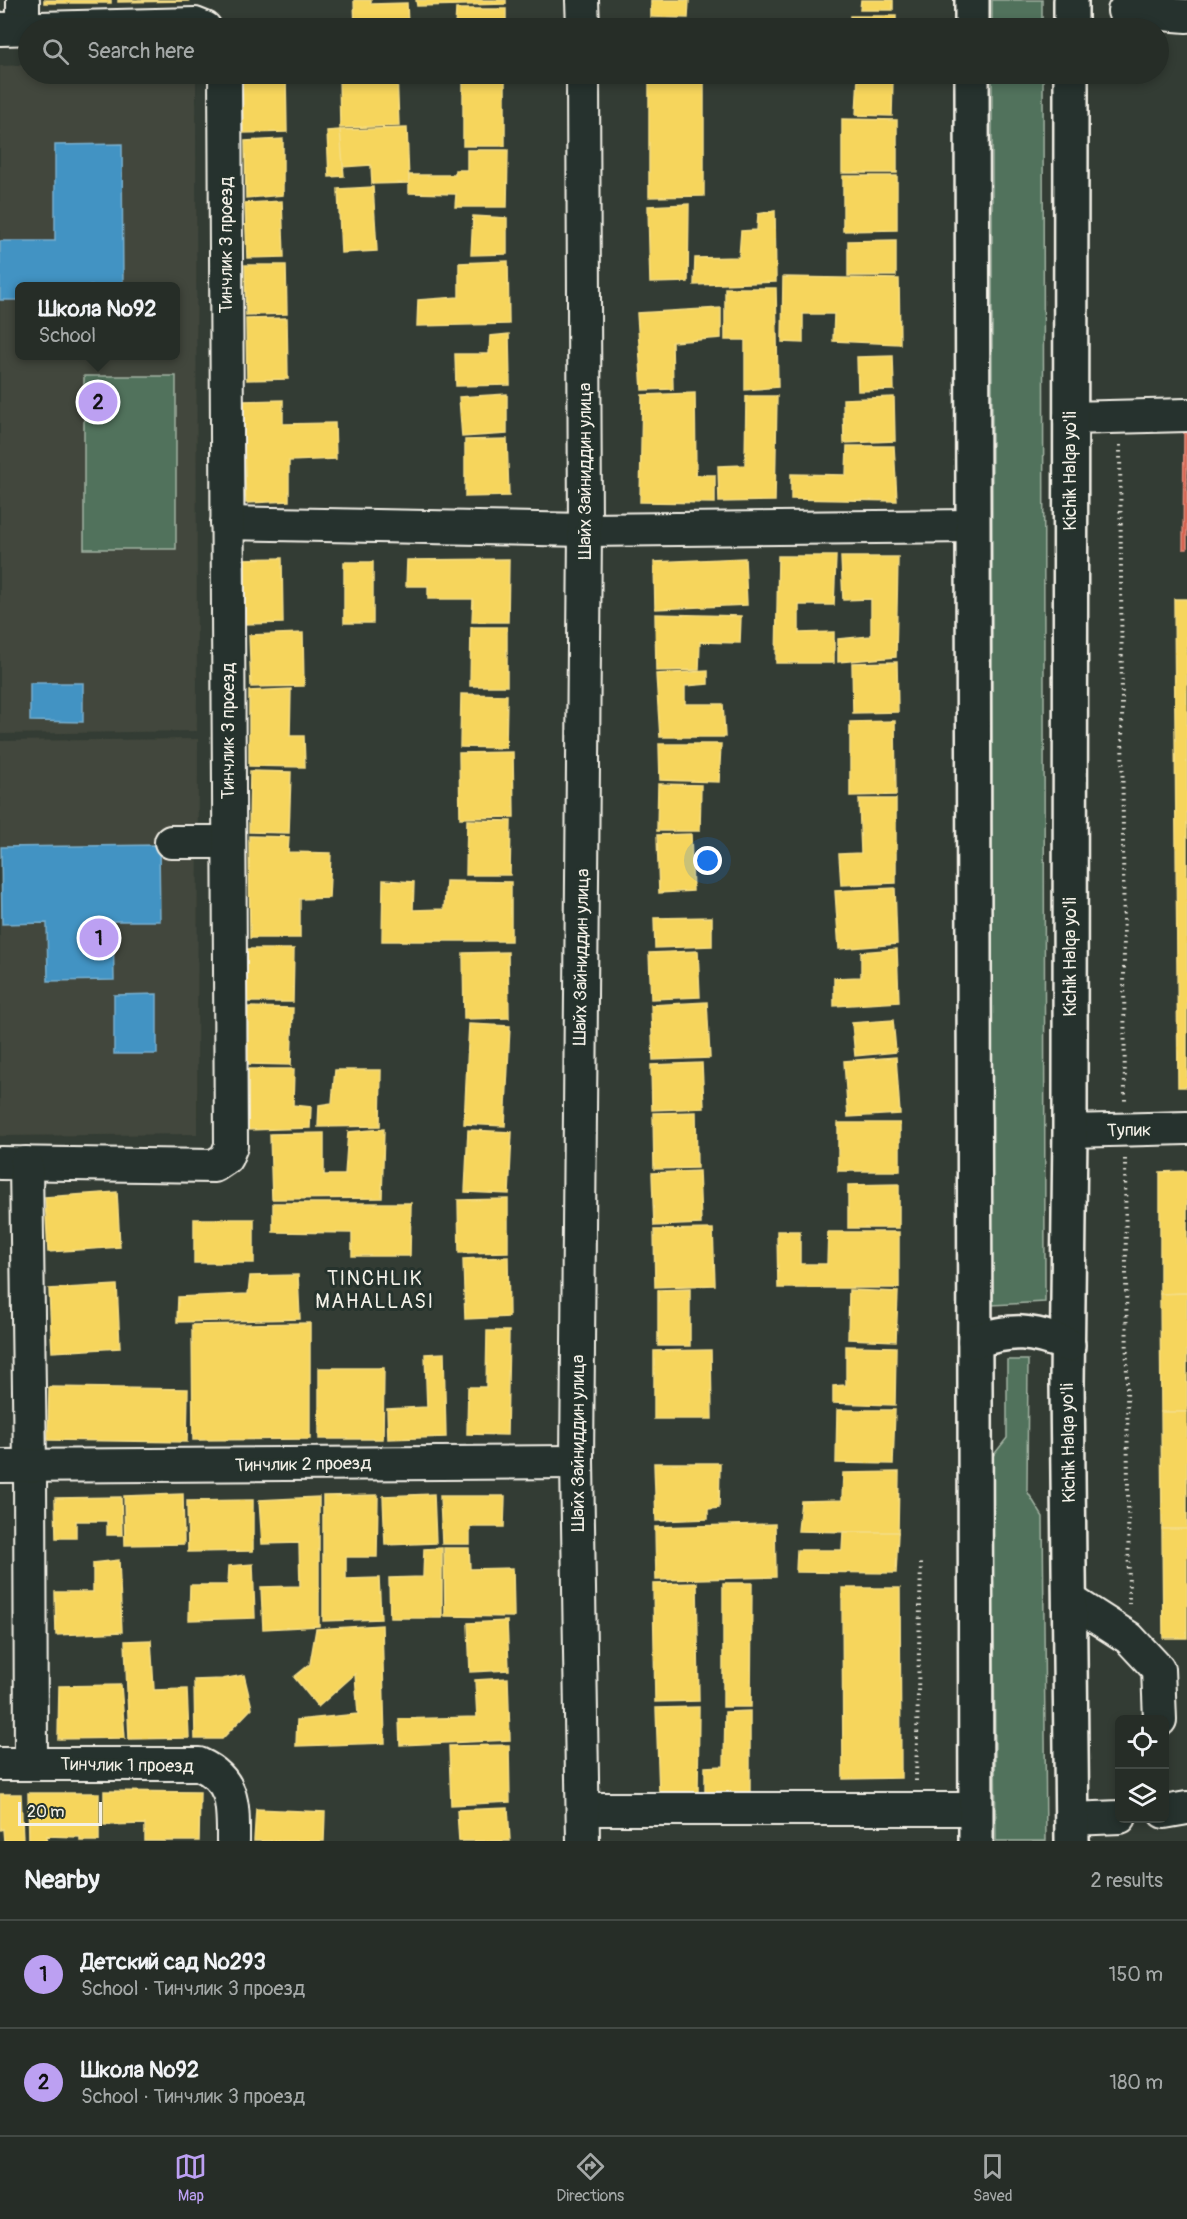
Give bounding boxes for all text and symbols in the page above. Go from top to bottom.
search box [18,18,1169,84]
icon: search [39,35,72,68]
text: Search here [87,37,194,65]
street label: Тинчлик 3 проезд [215,177,238,313]
popup [15,282,180,360]
text: Школа №92 [38,295,157,323]
text: School [38,323,96,348]
pin: 2 [78,380,118,424]
street label: Шайх Зайниддин улица [574,383,597,559]
street label: Kichik Halqa yo'li [1059,411,1082,531]
street label: Тинчлик 3 проезд [217,663,240,799]
your location [693,846,722,875]
street label: Шайх Зайниддин улица [568,868,595,1046]
street label: Kichik Halqa yo'li [1059,897,1082,1017]
pin: 1 [80,916,118,960]
street label: Тупик [1107,1119,1151,1142]
district label: TINCHLIK MAHALLASI [315,1266,435,1314]
street label: Шайх Зайниддин улица [567,1355,590,1531]
street label: Kichik Halqa yo'li [1056,1383,1081,1503]
street label: Тинчлик 2 проезд [235,1452,372,1477]
map controls [1115,1715,1169,1823]
button: locate [1115,1715,1169,1769]
street label: Тинчлик 1 проезд [60,1753,194,1778]
button: layers [1115,1769,1169,1823]
scale bar [18,1799,102,1826]
text: 20 m [27,1802,65,1822]
text: Nearby [24,1864,100,1896]
text: 2 results [1091,1868,1163,1893]
text: Детский сад №293 [81,1948,266,1976]
text: 1 [40,1962,47,1987]
text: 150 m [1109,1962,1163,1987]
text: School · Тинчлик 3 проезд [81,1976,305,2001]
text: Школа №92 [81,2056,199,2084]
text: 2 [38,2070,49,2095]
text: 180 m [1109,2070,1163,2095]
text: School · Тинчлик 3 проезд [81,2084,305,2109]
tab: Map [174,2150,207,2206]
tab: Directions [556,2150,624,2206]
tab: Saved [973,2150,1013,2206]

